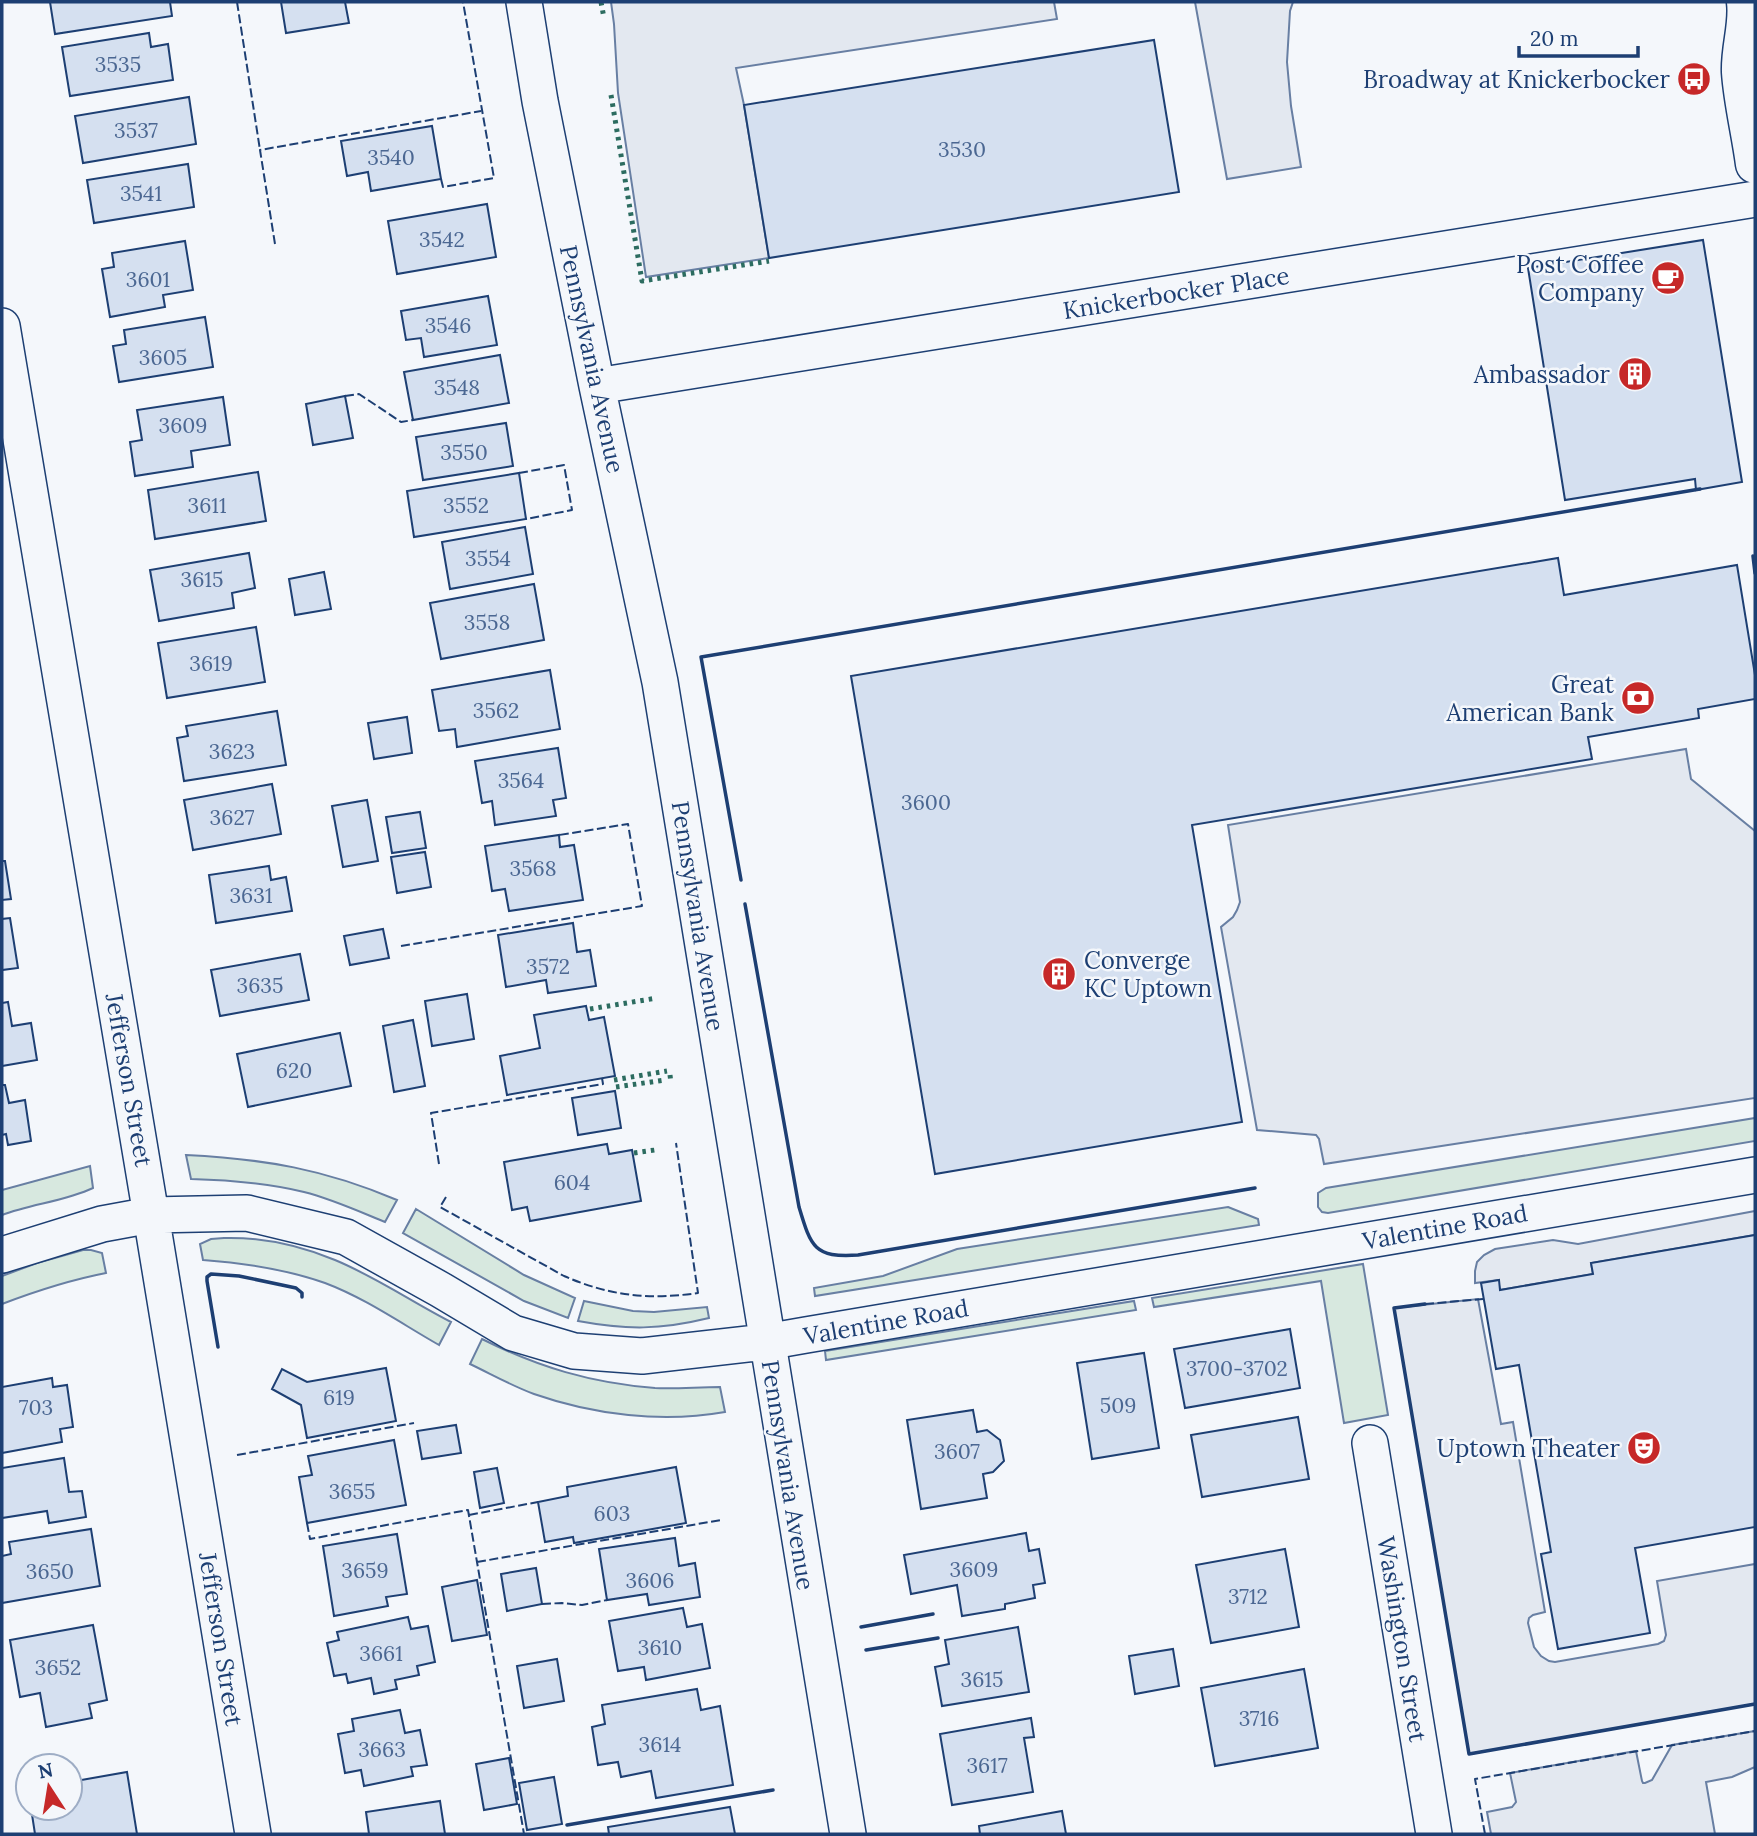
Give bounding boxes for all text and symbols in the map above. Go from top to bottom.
scale bar [1519,14,1638,58]
text: 20 m [1530,25,1579,52]
house number: 3535 [95,51,141,78]
bus stop icon: Broadway at Knickerbocker [1675,60,1713,98]
place label: Broadway at Knickerbocker [1363,64,1671,95]
house number: 3537 [114,117,158,144]
house number: 3530 [938,136,986,163]
house number: 3540 [367,144,415,171]
house number: 3541 [120,180,162,207]
house number: 3542 [419,226,465,253]
street label: Pennsylvania Avenue [553,242,631,476]
place label: Post Coffee Company [1516,249,1644,308]
cafe icon: Post Coffee Company [1649,259,1687,297]
street label: Knickerbocker Place [1061,260,1291,326]
house number: 3601 [126,266,170,293]
house number: 3546 [425,312,471,339]
house number: 3605 [139,344,187,371]
building icon: Ambassador [1616,355,1654,393]
place label: Ambassador [1473,359,1611,390]
house number: 3548 [434,374,480,401]
house number: 3609 [158,412,208,439]
house number: 3550 [440,439,488,466]
house number: 3611 [187,492,227,519]
house number: 3552 [443,492,489,519]
house number: 3554 [465,545,511,572]
house number: 3615 [181,566,223,593]
house number: 3558 [464,609,510,636]
house number: 3619 [189,650,233,677]
place label: Great American Bank [1446,669,1615,728]
bank icon: Great American Bank [1619,679,1657,717]
house number: 3562 [473,697,519,724]
house number: 3623 [209,738,255,765]
house number: 3564 [498,767,544,794]
house number: 3600 [901,789,951,816]
street label: Pennsylvania Avenue [665,799,731,1033]
house number: 3627 [210,804,255,831]
house number: 3568 [509,855,557,882]
house number: 3631 [229,882,273,909]
place label: Converge KC Uptown [1084,945,1212,1004]
house number: 3572 [526,953,570,980]
building icon: Converge KC Uptown [1040,955,1078,993]
house number: 3635 [237,972,283,999]
street label: Jefferson Street [98,990,160,1170]
house number: 620 [276,1057,312,1084]
house number: 604 [554,1169,590,1196]
street label: Valentine Road [1359,1197,1530,1257]
street label: Valentine Road [800,1292,971,1352]
house number: 3700-3702 [1186,1355,1288,1382]
street label: Pennsylvania Avenue [755,1358,821,1592]
house number: 619 [323,1384,355,1411]
house number: 509 [1100,1392,1136,1419]
house number: 703 [19,1394,53,1421]
theatre icon: Uptown Theater [1625,1429,1663,1467]
place label: Uptown Theater [1437,1433,1621,1464]
house number: 3607 [934,1438,980,1465]
house number: 3655 [329,1478,375,1505]
house number: 603 [594,1500,630,1527]
street label: Washington Street [1370,1534,1434,1745]
street label: Jefferson Street [192,1549,250,1729]
house number: 3609 [949,1556,999,1583]
house number: 3659 [341,1557,389,1584]
house number: 3650 [26,1558,74,1585]
house number: 3606 [625,1567,675,1594]
house number: 3712 [1228,1583,1268,1610]
house number: 3610 [638,1634,682,1661]
house number: 3661 [359,1640,403,1667]
house number: 3652 [35,1654,81,1681]
house number: 3615 [961,1666,1003,1693]
house number: 3716 [1239,1705,1279,1732]
house number: 3614 [639,1731,681,1758]
house number: 3663 [358,1736,406,1763]
north arrow [14,1752,84,1822]
house number: 3617 [966,1752,1008,1779]
text: N [36,1757,55,1784]

